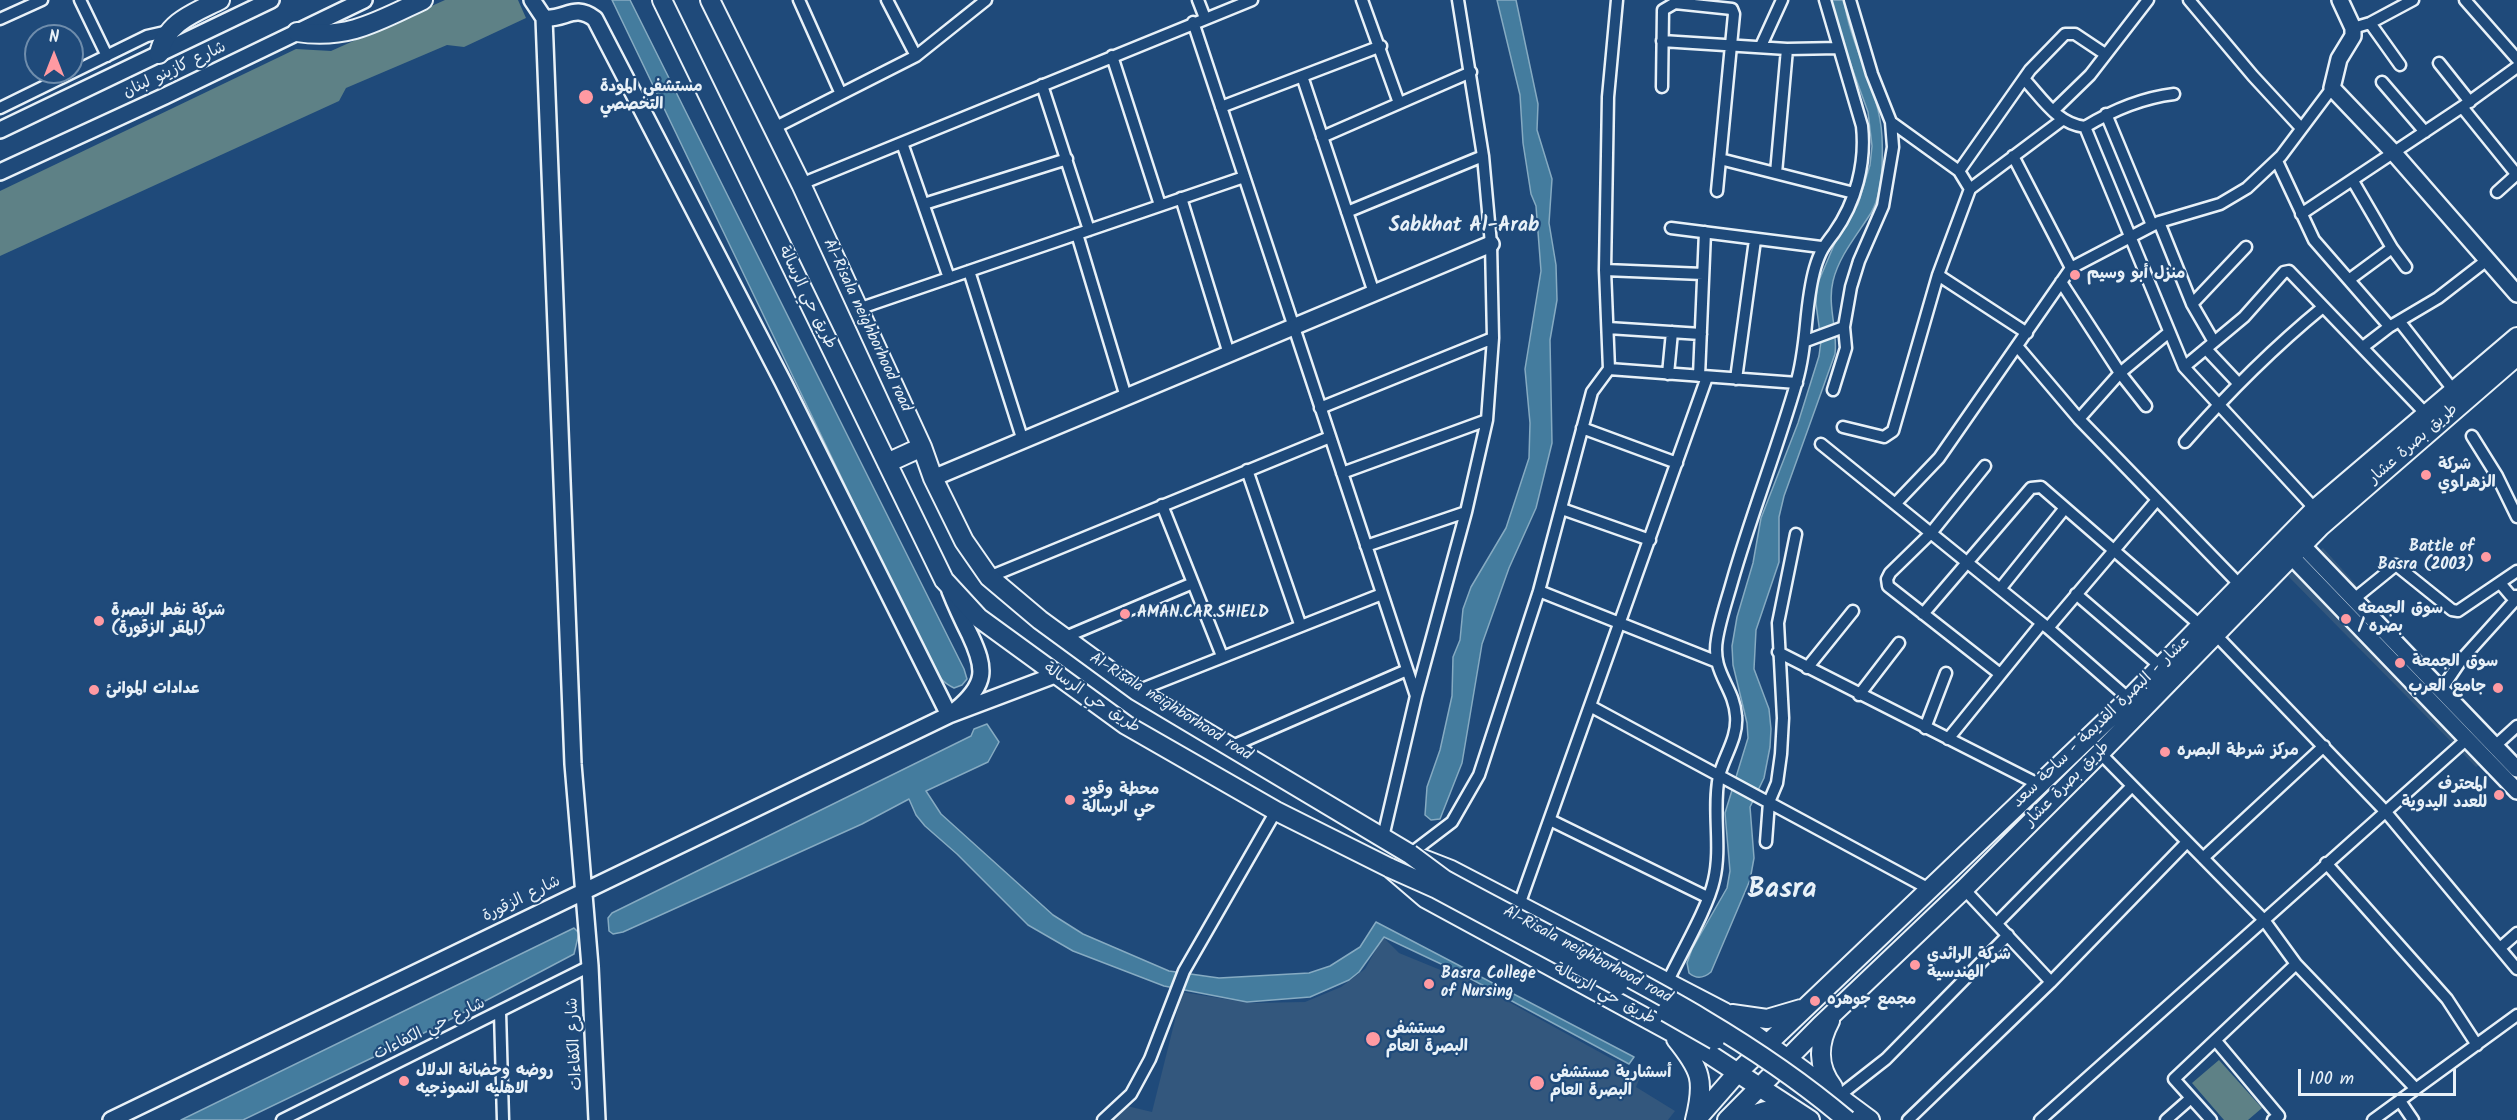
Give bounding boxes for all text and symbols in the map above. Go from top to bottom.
north arrow [24,24,84,84]
text: N [49,25,59,50]
street label: شارع كازينو لبنان [120,39,230,103]
place label: مستشفى المودة التخصصي [600,78,703,116]
marker: مستشفى المودة التخصصي [577,88,595,106]
district label: Sabkhat Al-Arab [1389,216,1539,240]
street label: Al-Risala neighborhood road [817,237,915,415]
street label: طريق حي الرسالة [773,243,839,353]
place label: منزل أبو وسيم [2087,265,2185,285]
marker: منزل أبو وسيم [2068,268,2082,282]
street label: طريق بصرة عشار [2365,401,2463,489]
place label: شركة الزهراوي [2438,456,2496,494]
marker: شركة الزهراوي [2419,468,2433,482]
place label: Battle of Basra (2003) [2378,538,2474,576]
marker: Battle of Basra (2003) [2479,550,2493,564]
place label: سوق الجمعه / بصره [2358,600,2443,638]
place label: شركة نفط البصرة (المقر الزقورة) [111,602,225,640]
place label: AMAN.CAR.SHIELD [1137,604,1269,624]
marker: AMAN.CAR.SHIELD [1118,607,1132,621]
marker: سوق الجمعه / بصره [2339,612,2353,626]
marker: شركة نفط البصرة (المقر الزقورة) [92,614,106,628]
street label: عشار - البصرة القديمة - ساحة سعد [2009,633,2195,813]
street label: Al-Risala neighborhood road [1085,650,1255,766]
place label: سوق الجمعة [2412,653,2498,673]
marker: سوق الجمعة [2393,656,2407,670]
street label: طريق حي الرسالة [1039,660,1143,738]
place label: جامع العرب [2408,678,2486,698]
place label: عدادات الموانئ [106,680,200,700]
marker: جامع العرب [2491,681,2505,695]
marker: عدادات الموانئ [87,683,101,697]
street label: طريق بصرة عشار [2022,739,2114,831]
place label: مركز شرطة البصره [2177,742,2299,762]
marker: مركز شرطة البصره [2158,745,2172,759]
place label: المحترف للعدد اليدوية [2401,776,2487,814]
place label: محطة وقود حي الرسالة [1082,781,1159,819]
marker: المحترف للعدد اليدوية [2492,788,2506,802]
marker: محطة وقود حي الرسالة [1063,793,1077,807]
street label: شارع الزقورة [480,873,564,927]
district label: Basra [1747,875,1817,909]
street label: Al-Risala neighborhood road [1499,903,1675,1009]
place label: شركة الرائدي الهندسية [1927,946,2011,984]
marker: شركة الرائدي الهندسية [1908,958,1922,972]
street label: طريق حي الرسالة [1550,960,1658,1030]
place label: Basra College of Nursing [1441,965,1536,1003]
marker: Basra College of Nursing [1422,977,1436,991]
place label: مجمع جوهره [1827,991,1916,1011]
marker: مجمع جوهره [1808,994,1822,1008]
street label: شارع حي الكفاءات [371,995,489,1065]
street label: شارع الكفاءات [564,997,588,1091]
place label: مستشفى البصرة العام [1386,1020,1468,1058]
marker: مستشفى البصرة العام [1364,1030,1382,1048]
scale bar [2301,1057,2458,1095]
place label: روضه وحضانة الدلال الاهليه النموذجيه [416,1062,553,1100]
place label: أسشارية مستشفى البصرة العام [1550,1064,1671,1102]
text: 100 m [2309,1065,2354,1094]
marker: روضه وحضانة الدلال الاهليه النموذجيه [397,1074,411,1088]
marker: أسشارية مستشفى البصرة العام [1528,1074,1546,1092]

